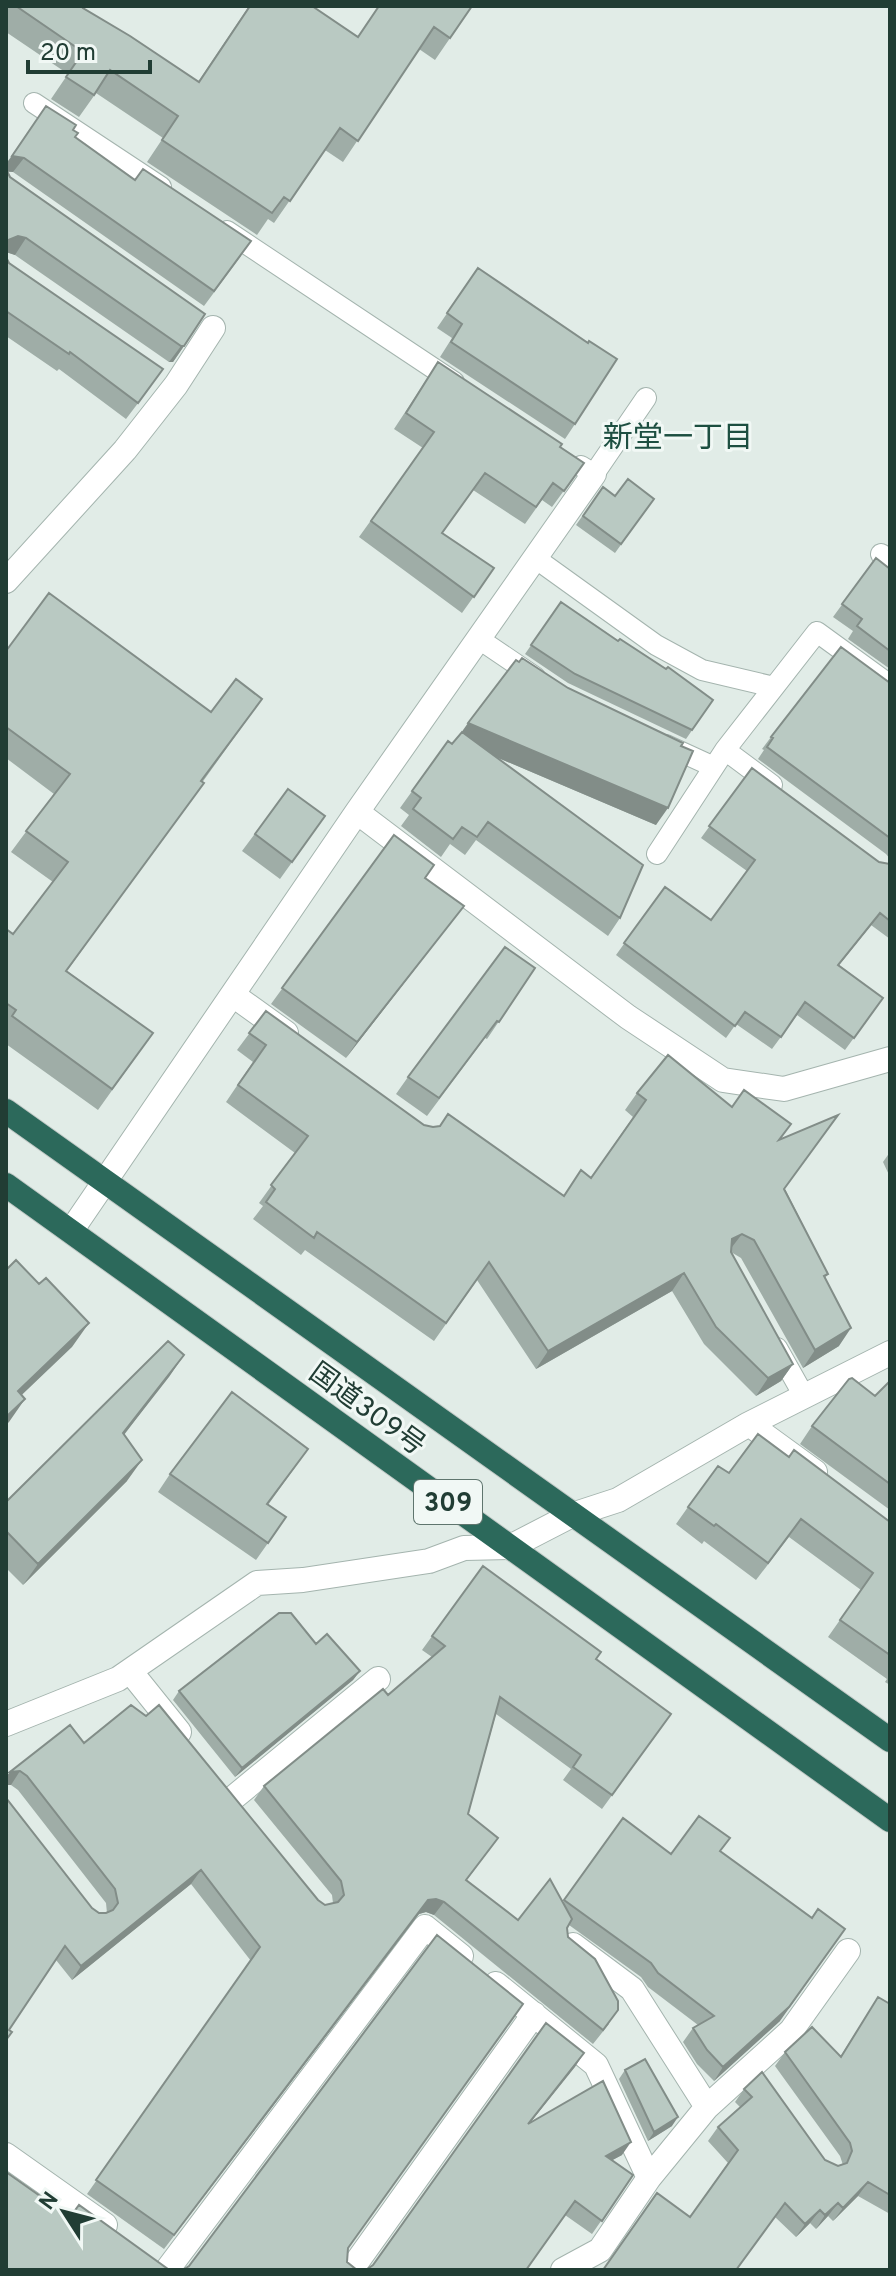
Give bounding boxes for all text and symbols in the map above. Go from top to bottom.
scale bar [28,24,150,74]
text: 20 m [40,39,96,69]
district label: 新堂一丁目 [603,421,753,458]
street label: 国道309号 [301,1356,432,1465]
road number: 309 [414,1480,482,1524]
north arrow [24,2172,104,2252]
text: N [34,2187,65,2216]

